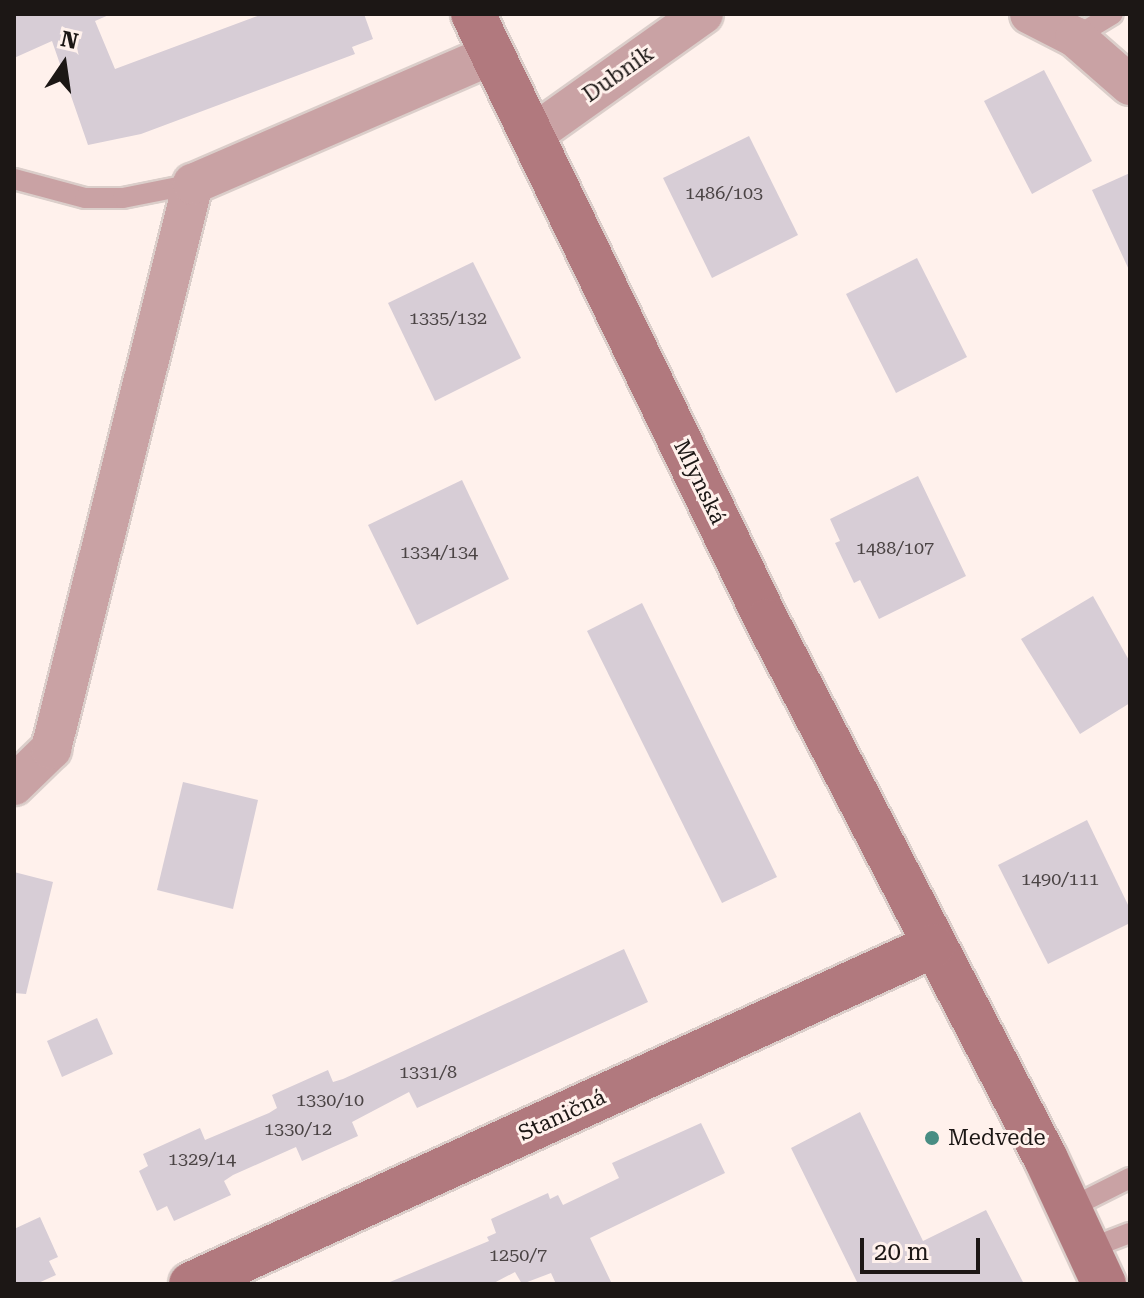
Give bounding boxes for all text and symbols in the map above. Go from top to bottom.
north arrow [24,24,104,104]
text: N [58,26,81,54]
street label: Dubník [578,40,658,108]
house number: 1486/103 [685,182,763,204]
house number: 1335/132 [409,307,487,329]
street label: Mlynská [668,436,732,528]
house number: 1488/107 [856,537,934,559]
house number: 1334/134 [400,541,478,563]
house number: 1490/111 [1021,868,1099,890]
house number: 1331/8 [399,1061,457,1083]
street label: Staničná [514,1083,610,1147]
house number: 1330/10 [296,1089,364,1111]
house number: 1330/12 [264,1118,332,1140]
place label: Medvede [948,1125,1046,1151]
marker: Medvede [923,1129,941,1147]
house number: 1329/14 [168,1148,236,1170]
scale bar [864,1222,984,1272]
text: 20 m [874,1238,929,1266]
house number: 1250/7 [489,1244,547,1266]

